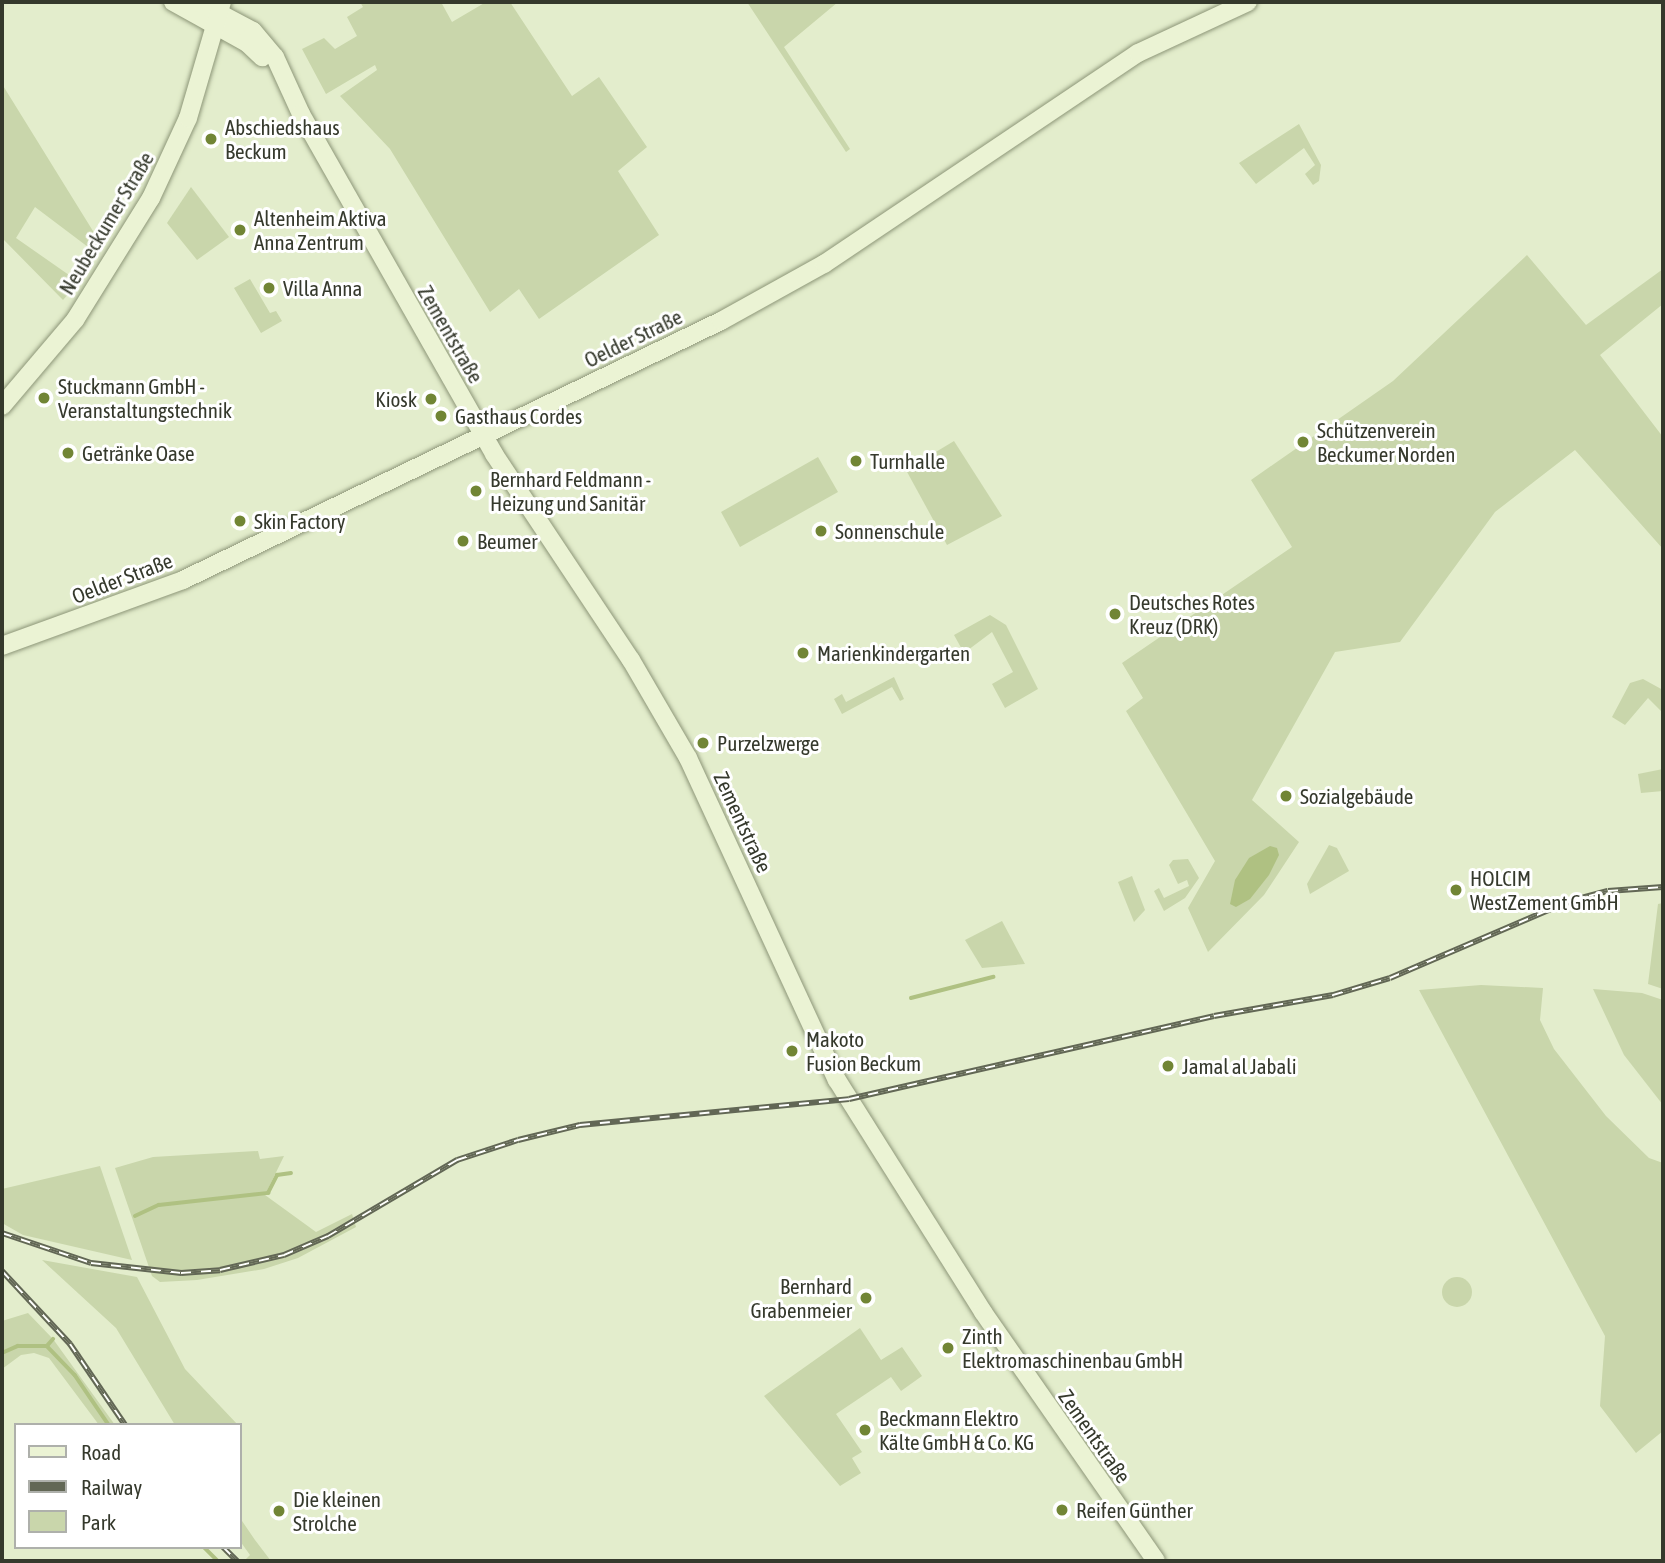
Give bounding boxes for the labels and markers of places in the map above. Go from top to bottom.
place label: Abschiedshaus Beckum [225,114,340,164]
marker: Abschiedshaus Beckum [203,131,219,147]
place label: Altenheim Aktiva Anna Zentrum [254,205,387,255]
marker: Altenheim Aktiva Anna Zentrum [232,222,248,238]
place label: Villa Anna [283,275,362,301]
marker: Villa Anna [261,280,277,296]
place label: Stuckmann GmbH - Veranstaltungstechnik [58,373,232,423]
place label: Kiosk [375,386,417,412]
marker: Stuckmann GmbH - Veranstaltungstechnik [36,390,52,406]
marker: Kiosk [423,391,439,407]
place label: Gasthaus Cordes [455,403,582,429]
marker: Gasthaus Cordes [433,408,449,424]
place label: Schützenverein Beckumer Norden [1317,417,1455,467]
marker: Schützenverein Beckumer Norden [1295,434,1311,450]
place label: Getränke Oase [82,440,195,466]
marker: Getränke Oase [60,445,76,461]
place label: Turnhalle [870,448,945,474]
marker: Turnhalle [848,453,864,469]
place label: Bernhard Feldmann - Heizung und Sanitär [490,466,651,516]
marker: Bernhard Feldmann - Heizung und Sanitär [468,483,484,499]
place label: Skin Factory [254,508,345,534]
marker: Skin Factory [232,513,248,529]
place label: Sonnenschule [835,518,944,544]
marker: Sonnenschule [813,523,829,539]
place label: Beumer [477,528,537,554]
marker: Beumer [455,533,471,549]
place label: Deutsches Rotes Kreuz (DRK) [1129,589,1255,639]
marker: Deutsches Rotes Kreuz (DRK) [1107,606,1123,622]
place label: Marienkindergarten [817,640,970,666]
marker: Marienkindergarten [795,645,811,661]
place label: Purzelzwerge [717,730,819,756]
marker: Purzelzwerge [695,735,711,751]
place label: Sozialgebäude [1300,783,1413,809]
marker: Sozialgebäude [1278,788,1294,804]
place label: HOLCIM WestZement GmbH [1470,865,1619,915]
marker: HOLCIM WestZement GmbH [1448,882,1464,898]
place label: Makoto Fusion Beckum [806,1026,921,1076]
marker: Makoto Fusion Beckum [784,1043,800,1059]
place label: Jamal al Jabali [1182,1053,1297,1079]
marker: Jamal al Jabali [1160,1058,1176,1074]
place label: Bernhard Grabenmeier [750,1273,852,1323]
marker: Bernhard Grabenmeier [858,1290,874,1306]
place label: Zinth Elektromaschinenbau GmbH [962,1323,1183,1373]
marker: Zinth Elektromaschinenbau GmbH [940,1340,956,1356]
place label: Beckmann Elektro Kälte GmbH & Co. KG [879,1405,1034,1455]
marker: Beckmann Elektro Kälte GmbH & Co. KG [857,1422,873,1438]
place label: Die kleinen Strolche [293,1486,381,1536]
place label: Reifen Günther [1076,1497,1193,1523]
marker: Reifen Günther [1054,1502,1070,1518]
marker: Die kleinen Strolche [271,1503,287,1519]

